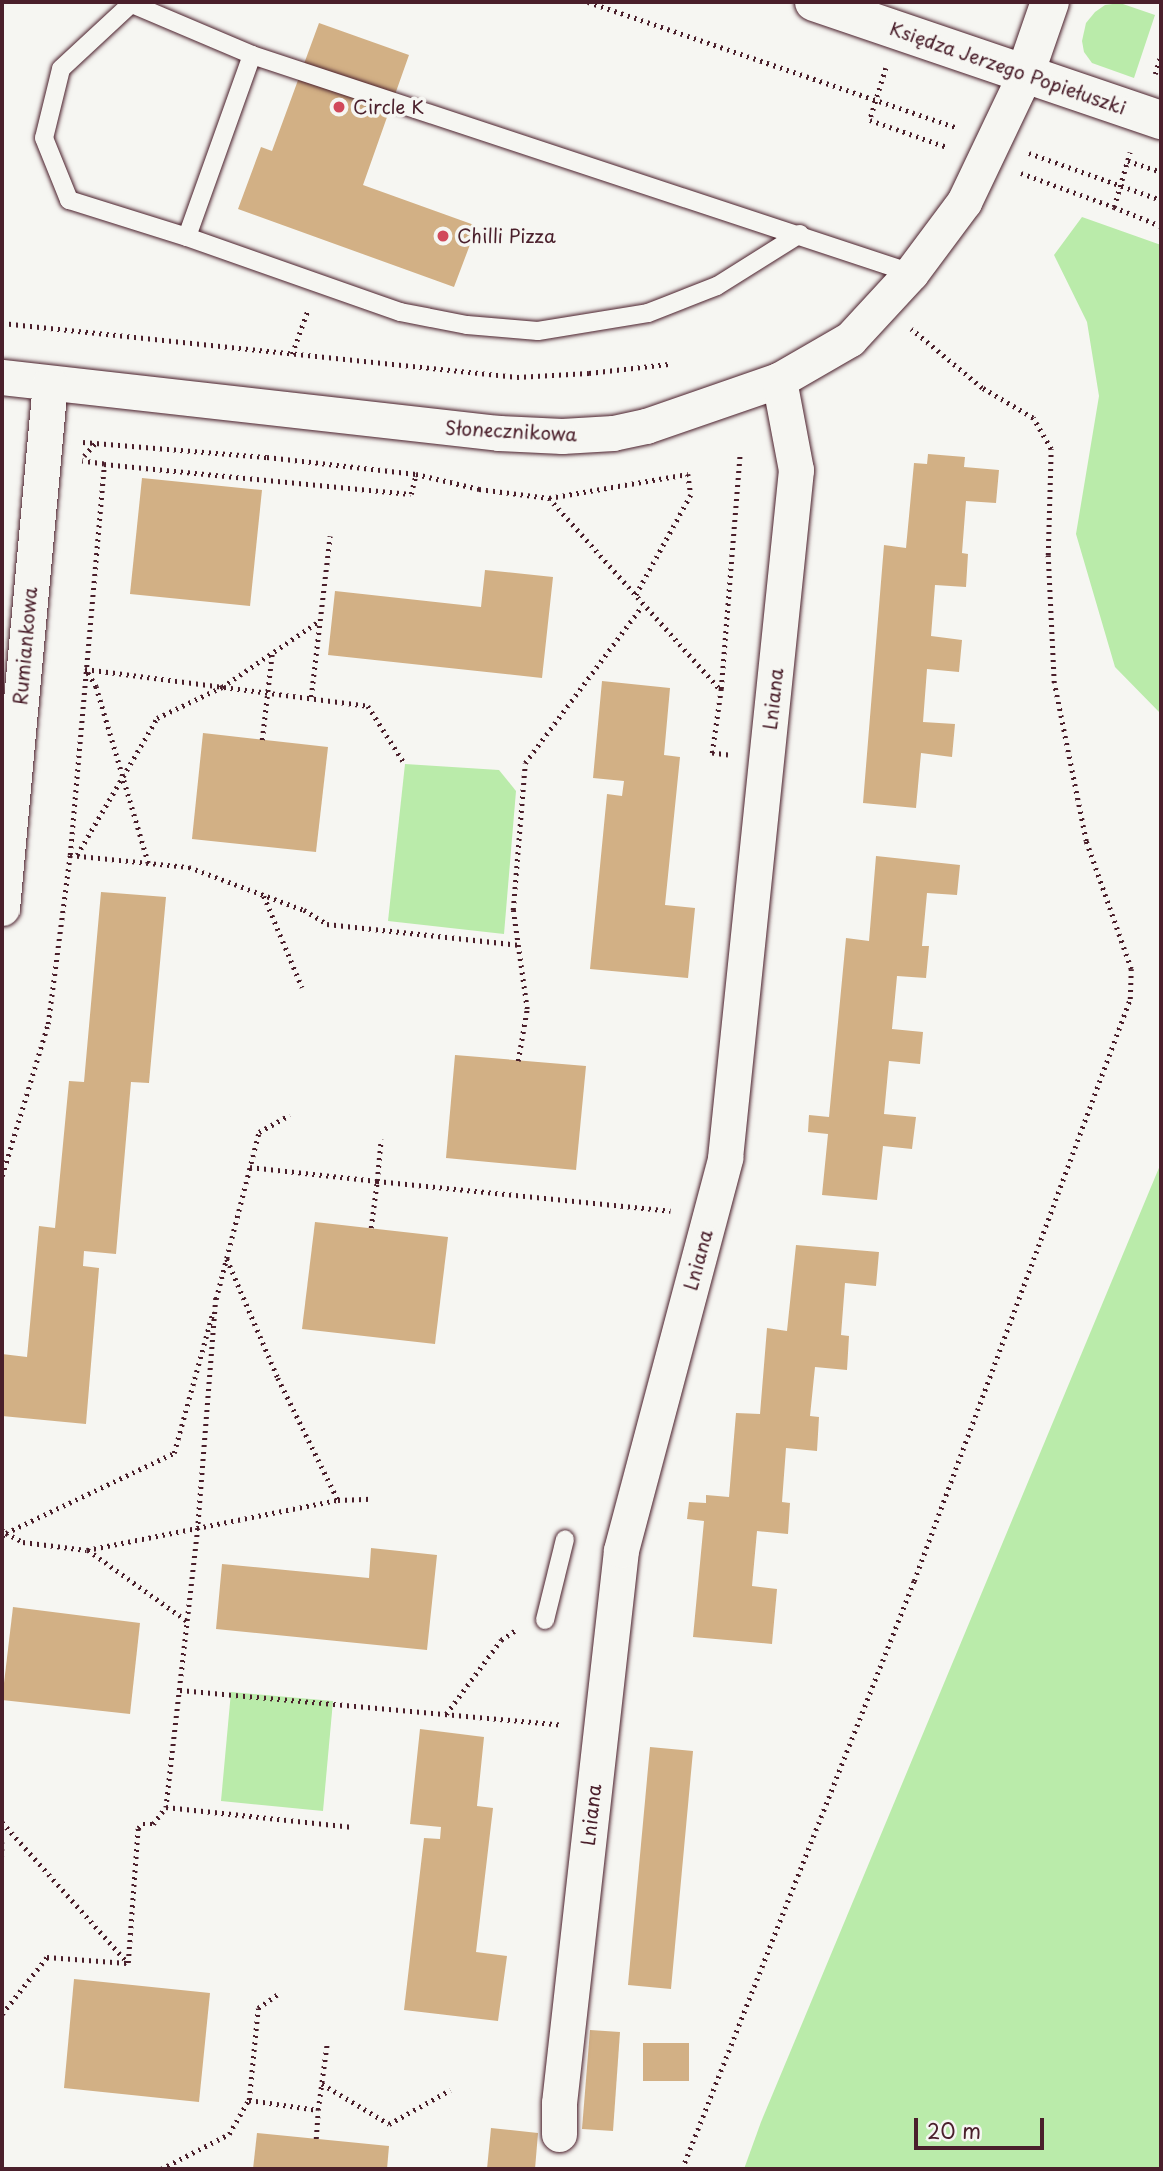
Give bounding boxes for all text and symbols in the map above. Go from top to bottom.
street label: Księdza Jerzego Popiełuszki [885,16,1131,120]
place label: Circle K [353,96,426,118]
marker: Circle K [331,99,347,115]
place label: Chilli Pizza [457,225,556,247]
marker: Chilli Pizza [435,228,451,244]
street label: Słonecznikowa [444,416,578,446]
street label: Rumiankowa [8,586,42,706]
street label: Lniana [758,667,788,731]
street label: Lniana [679,1227,717,1293]
street label: Lniana [576,1783,606,1847]
scale bar [918,2104,1048,2148]
text: 20 m [927,2114,981,2146]

